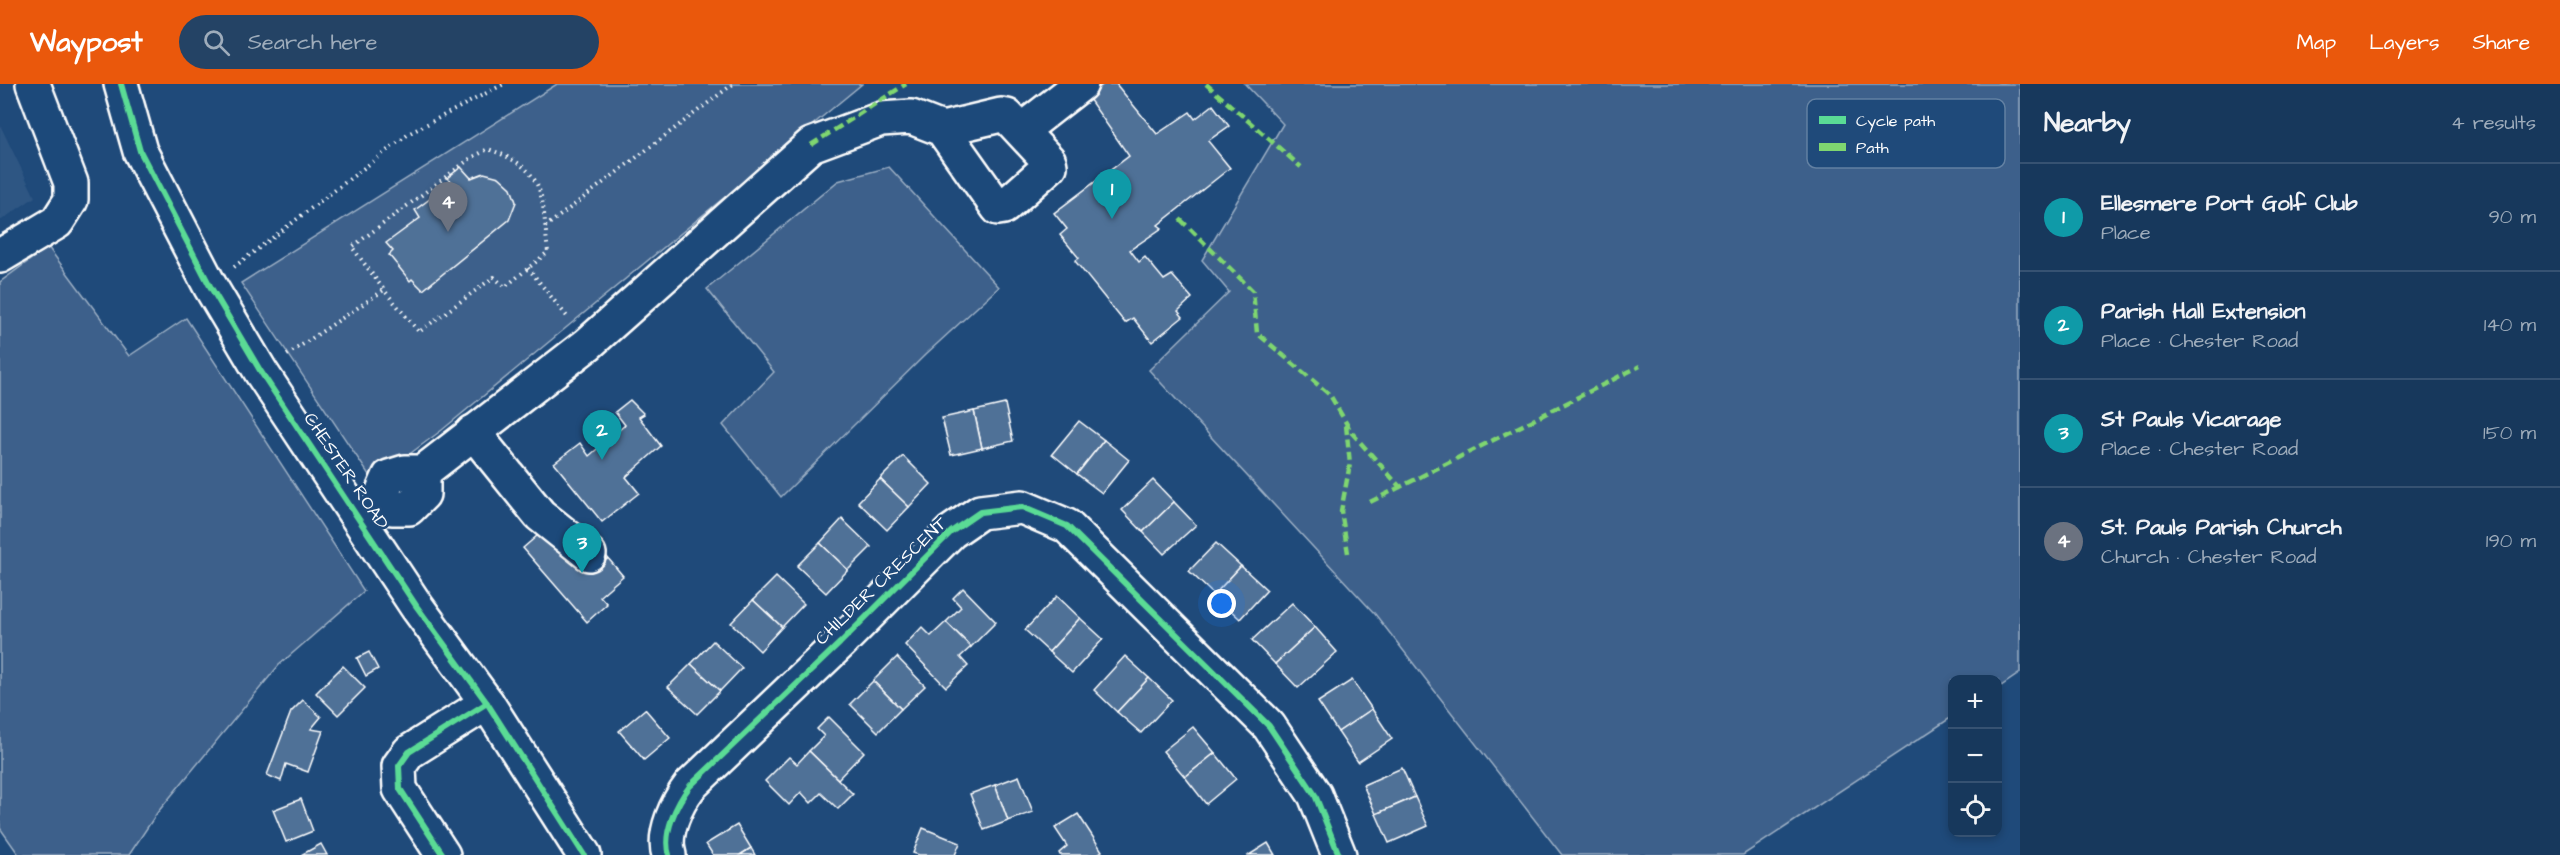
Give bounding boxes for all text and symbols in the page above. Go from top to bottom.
search box [179,15,599,69]
text: Waypost [30,23,143,62]
icon: search [200,26,233,59]
text: Search here [248,27,378,58]
text: Map [2296,28,2336,57]
text: Layers [2369,28,2439,57]
text: Share [2472,28,2530,57]
legend [1807,99,2005,168]
text: Nearby [2044,105,2131,141]
text: 4 results [2451,109,2536,137]
text: Cycle path [1856,110,1935,133]
text: Path [1856,137,1889,159]
pin: 1 [1092,170,1132,219]
pin: 4 [428,182,468,232]
text: Ellesmere Port Golf Club [2101,188,2358,219]
text: 1 [2062,203,2065,231]
text: 90 m [2488,203,2536,231]
text: Place [2101,219,2151,247]
text: Parish Hall Extension [2101,296,2306,327]
text: 2 [2058,311,2069,339]
text: 140 m [2484,311,2536,339]
text: Place · Chester Road [2101,327,2298,355]
text: St Pauls Vicarage [2101,404,2281,435]
street label: CHESTER ROAD [298,408,395,535]
pin: 2 [582,410,622,460]
text: 3 [2058,419,2069,447]
text: 150 m [2483,419,2536,447]
text: Place · Chester Road [2101,435,2298,463]
street label: CHILDER CRESCENT [809,511,953,651]
text: St. Pauls Parish Church [2101,512,2342,543]
pin: 3 [562,524,602,573]
text: 4 [2057,527,2070,555]
text: 190 m [2486,527,2536,555]
text: Church · Chester Road [2101,543,2316,571]
your location [1207,589,1236,618]
map controls [1948,675,2002,837]
button: + [1948,675,2002,729]
button: − [1948,729,2002,783]
button: locate [1948,783,2002,837]

